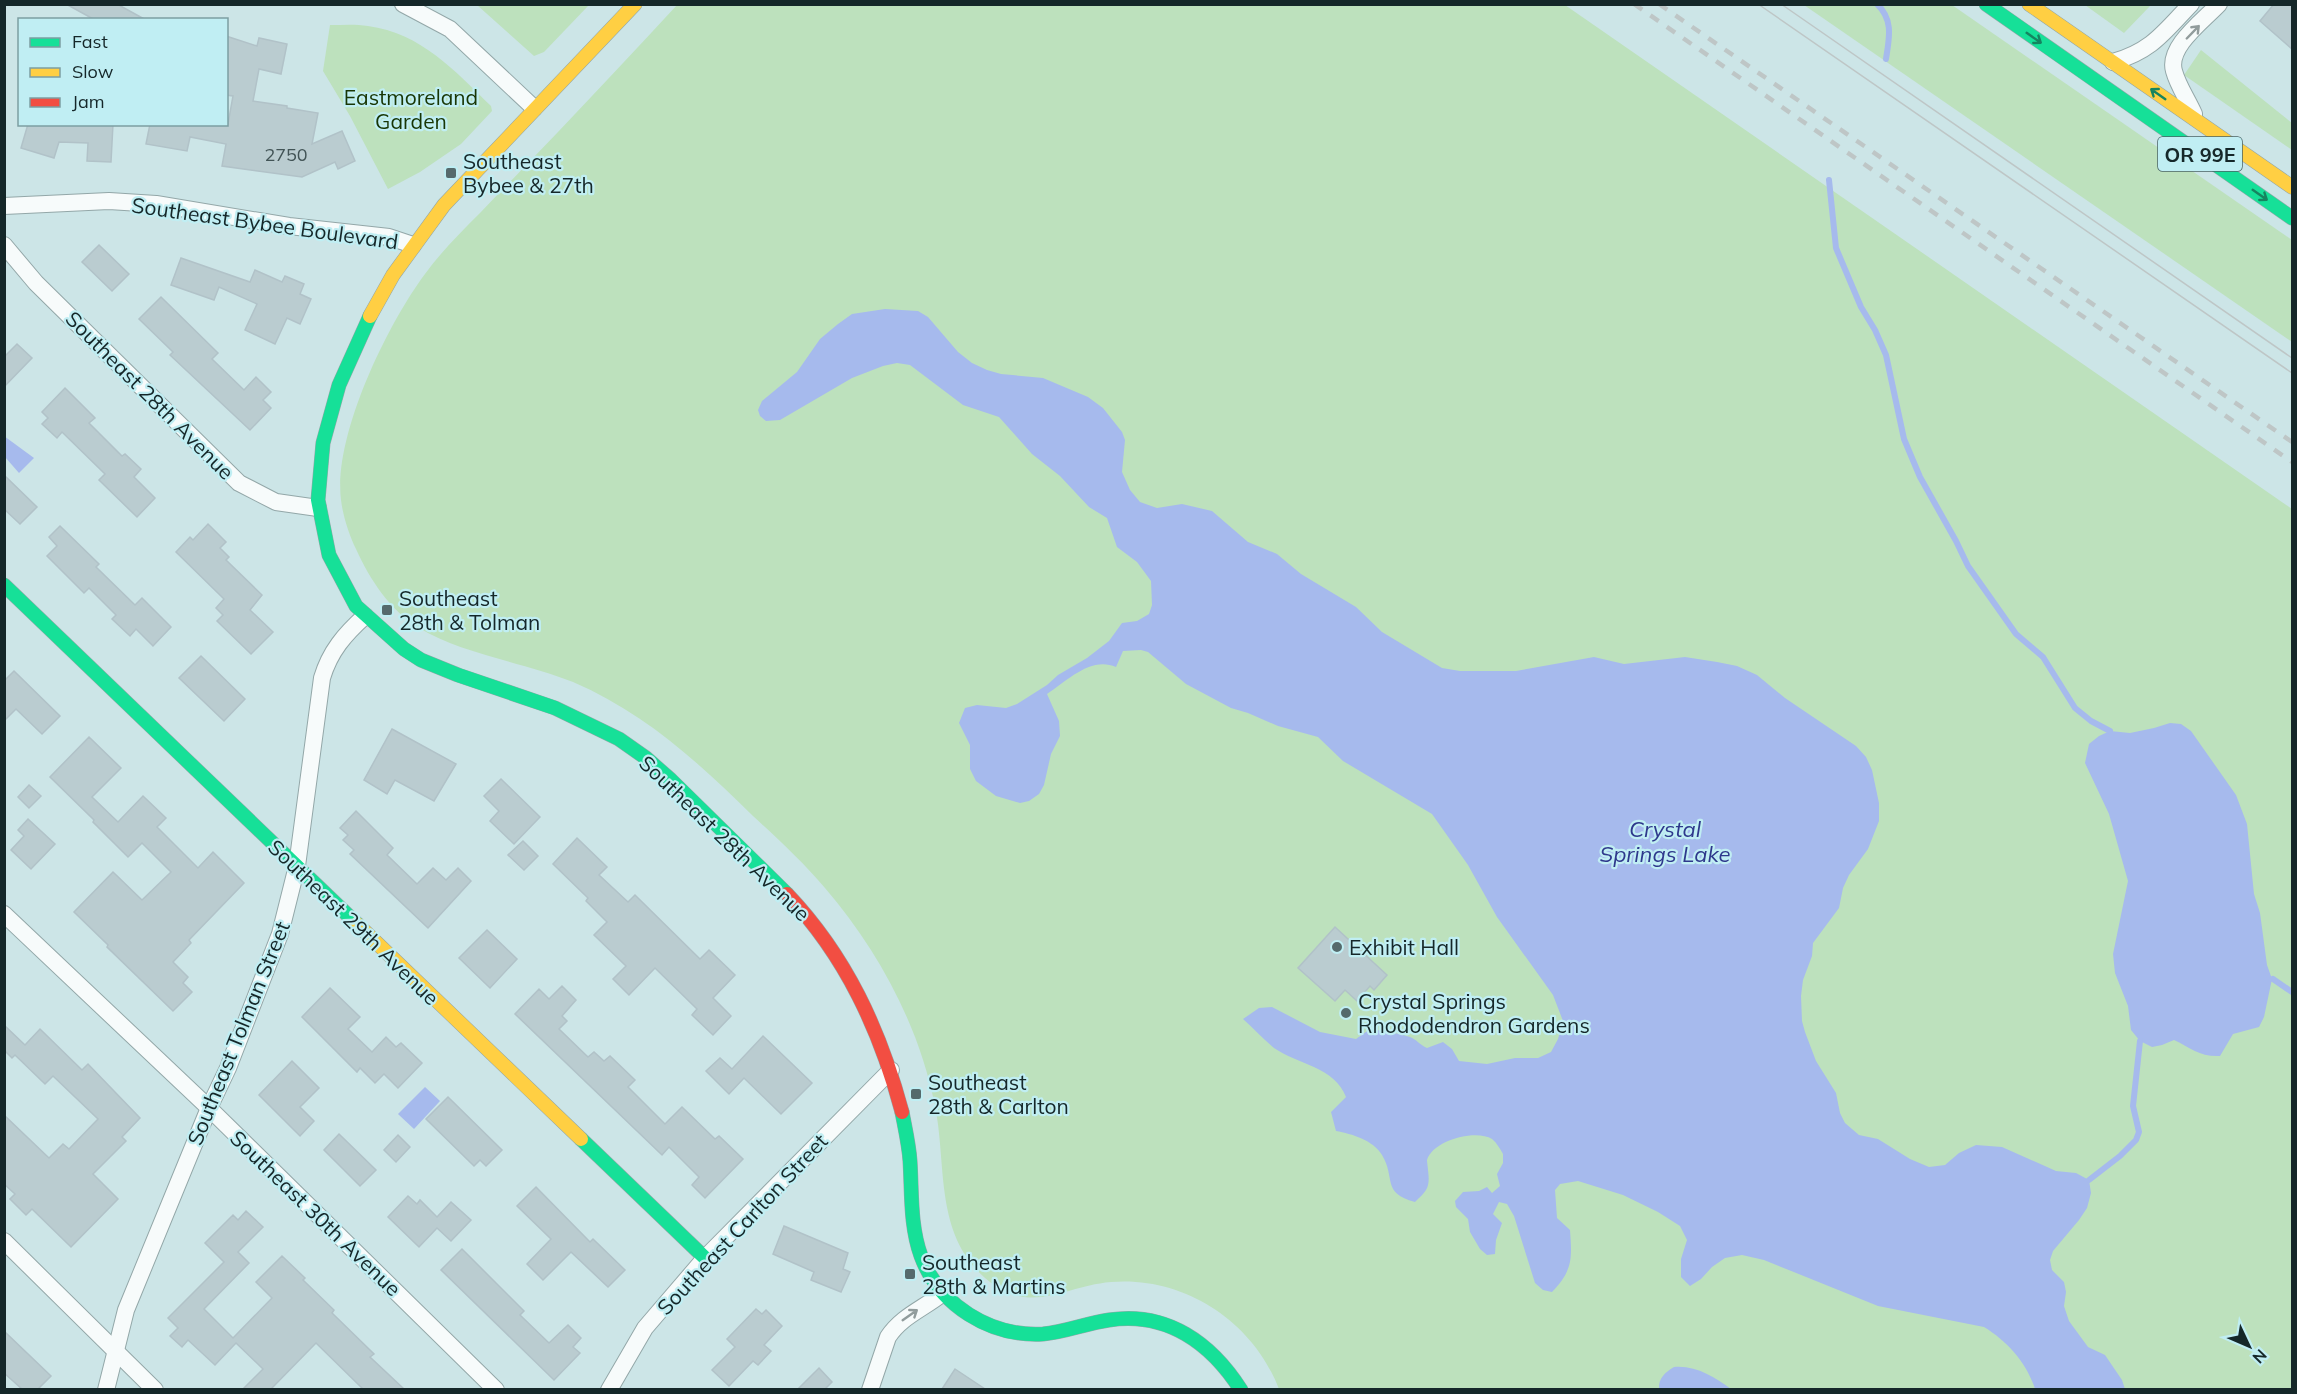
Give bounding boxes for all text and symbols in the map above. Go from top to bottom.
legend [18,18,228,126]
one-way arrow [2185,24,2200,39]
text: Fast [72,30,108,53]
one-way arrow [2025,32,2041,44]
text: Slow [72,60,114,83]
park label: Eastmoreland Garden [344,84,478,134]
one-way arrow [2151,88,2167,100]
text: Jam [72,90,105,113]
road number: OR 99E [2158,137,2242,171]
house number: 2750 [264,143,308,166]
place label: Southeast Bybee & 27th [463,148,594,198]
marker: Southeast Bybee & 27th [444,166,458,180]
one-way arrow [2251,189,2267,201]
street label: Southeast Bybee Boulevard [130,191,400,255]
street label: Southeast 28th Avenue [60,305,240,485]
place label: Southeast 28th & Tolman [399,585,540,635]
marker: Southeast 28th & Tolman [380,603,394,617]
street label: Southeast 28th Avenue [634,750,816,926]
water label: Crystal Springs Lake [1599,815,1731,868]
street label: Southeast 29th Avenue [263,834,445,1010]
street label: Southeast Tolman Street [181,917,295,1149]
place label: Exhibit Hall [1349,934,1459,960]
marker: Exhibit Hall [1330,940,1344,954]
place label: Crystal Springs Rhododendron Gardens [1358,988,1590,1038]
marker: Crystal Springs Rhododendron Gardens [1339,1006,1353,1020]
place label: Southeast 28th & Carlton [928,1069,1069,1119]
marker: Southeast 28th & Carlton [909,1087,923,1101]
street label: Southeast 30th Avenue [225,1125,407,1301]
street label: Southeast Carlton Street [651,1128,833,1320]
place label: Southeast 28th & Martins [922,1249,1066,1299]
marker: Southeast 28th & Martins [903,1267,917,1281]
one-way arrow [901,1309,917,1321]
north arrow [2219,1316,2279,1376]
text: N [2248,1345,2271,1368]

